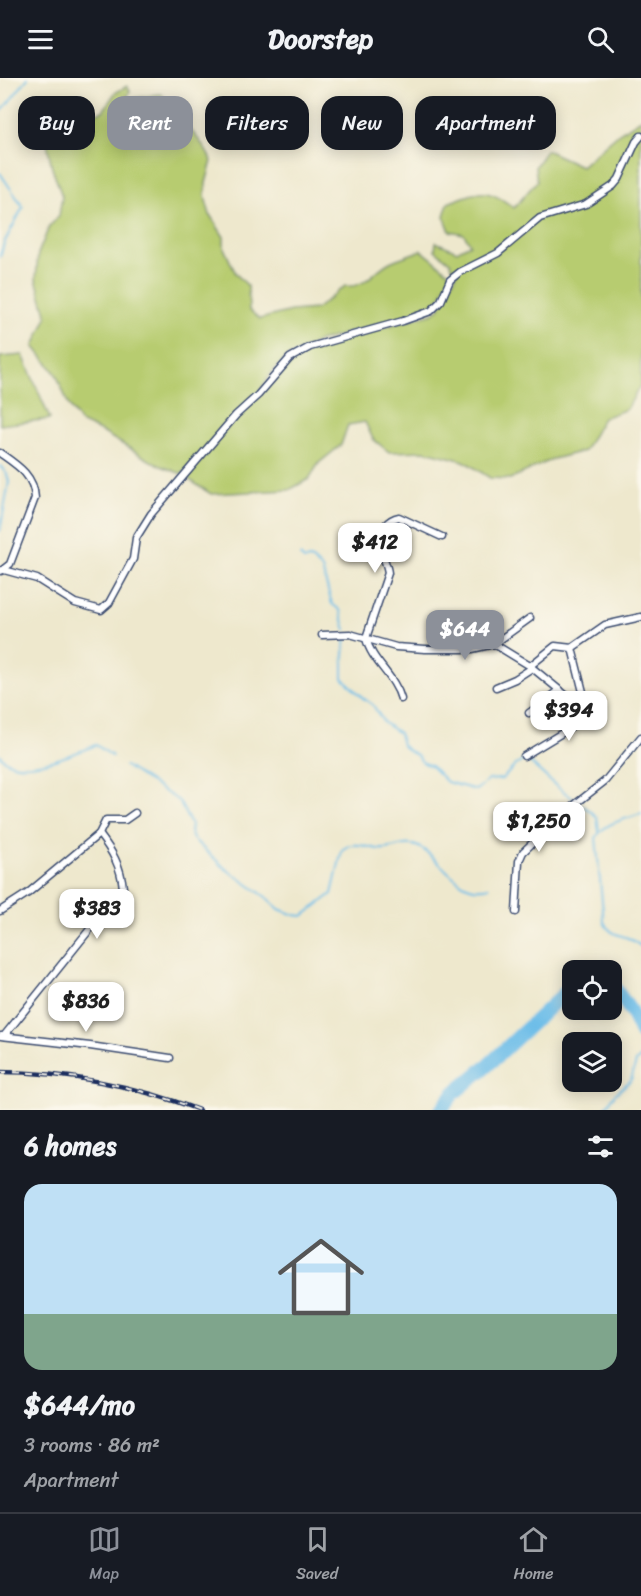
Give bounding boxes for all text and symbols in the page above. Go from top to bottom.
text: Doorstep [268,15,373,63]
icon: menu [24,23,57,56]
icon: search [584,23,617,56]
chip: Buy [18,96,95,150]
chip: Rent [107,96,193,150]
chip: Filters [205,96,309,150]
chip: New [321,96,403,150]
chip: Apartment [415,96,556,150]
pin: $412 [339,523,411,574]
text: $412 [352,525,398,560]
pin: $644 [429,610,501,661]
text: $644 [440,612,490,647]
pin: $394 [533,691,605,742]
text: $394 [544,693,594,728]
pin: $1,250 [490,802,588,853]
text: $1,250 [507,804,571,839]
pin: $383 [61,889,133,940]
text: $383 [73,891,121,926]
map controls [562,960,622,1092]
button: locate [562,960,622,1020]
pin: $836 [50,982,122,1033]
text: $836 [62,984,110,1019]
button: layers [562,1032,622,1092]
text: 6 homes [24,1123,116,1169]
icon: filters [584,1130,617,1163]
icon: home [267,1223,375,1331]
text: $644/mo [24,1382,135,1428]
text: 3 rooms · 86 m² [24,1428,160,1463]
text: Apartment [24,1463,118,1498]
tab: Map [88,1523,121,1588]
tab: Saved [296,1523,338,1588]
tab: Home [513,1523,553,1588]

